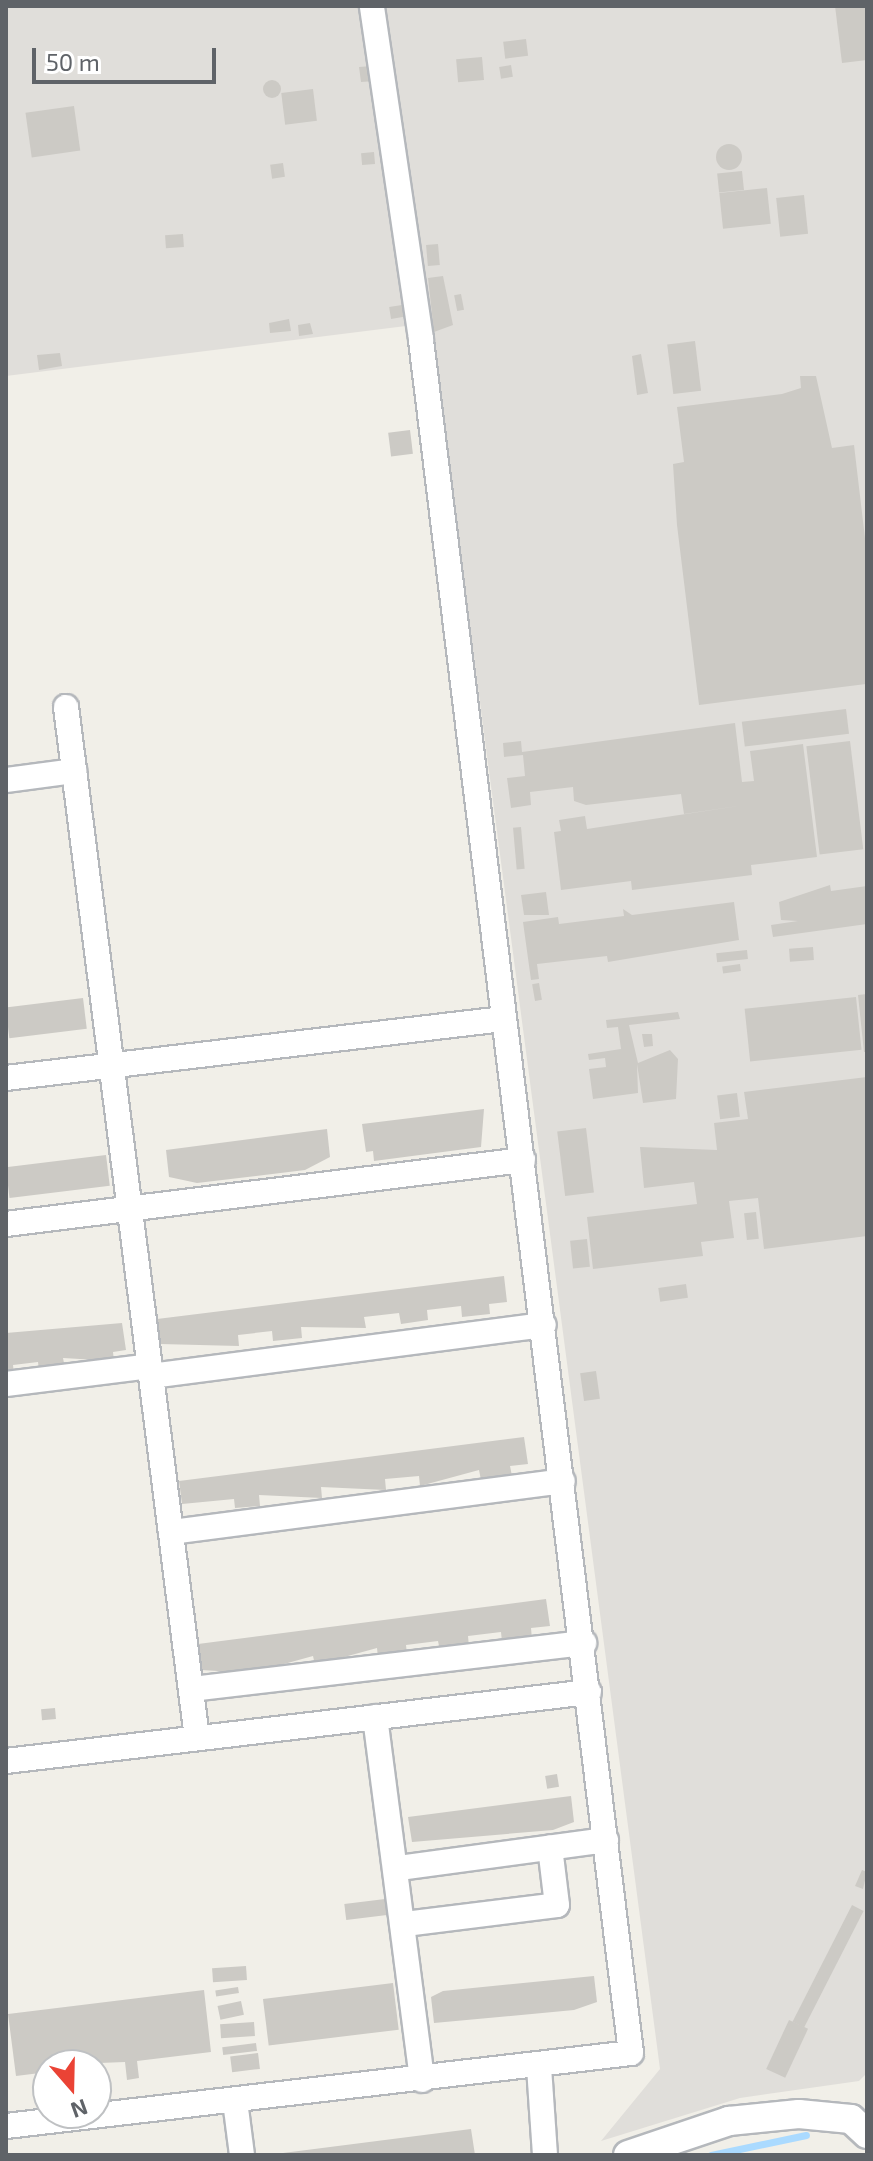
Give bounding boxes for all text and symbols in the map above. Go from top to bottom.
scale bar [36,32,220,82]
text: 50 m [46,47,100,76]
north arrow [32,2049,112,2129]
text: N [68,2095,91,2125]

